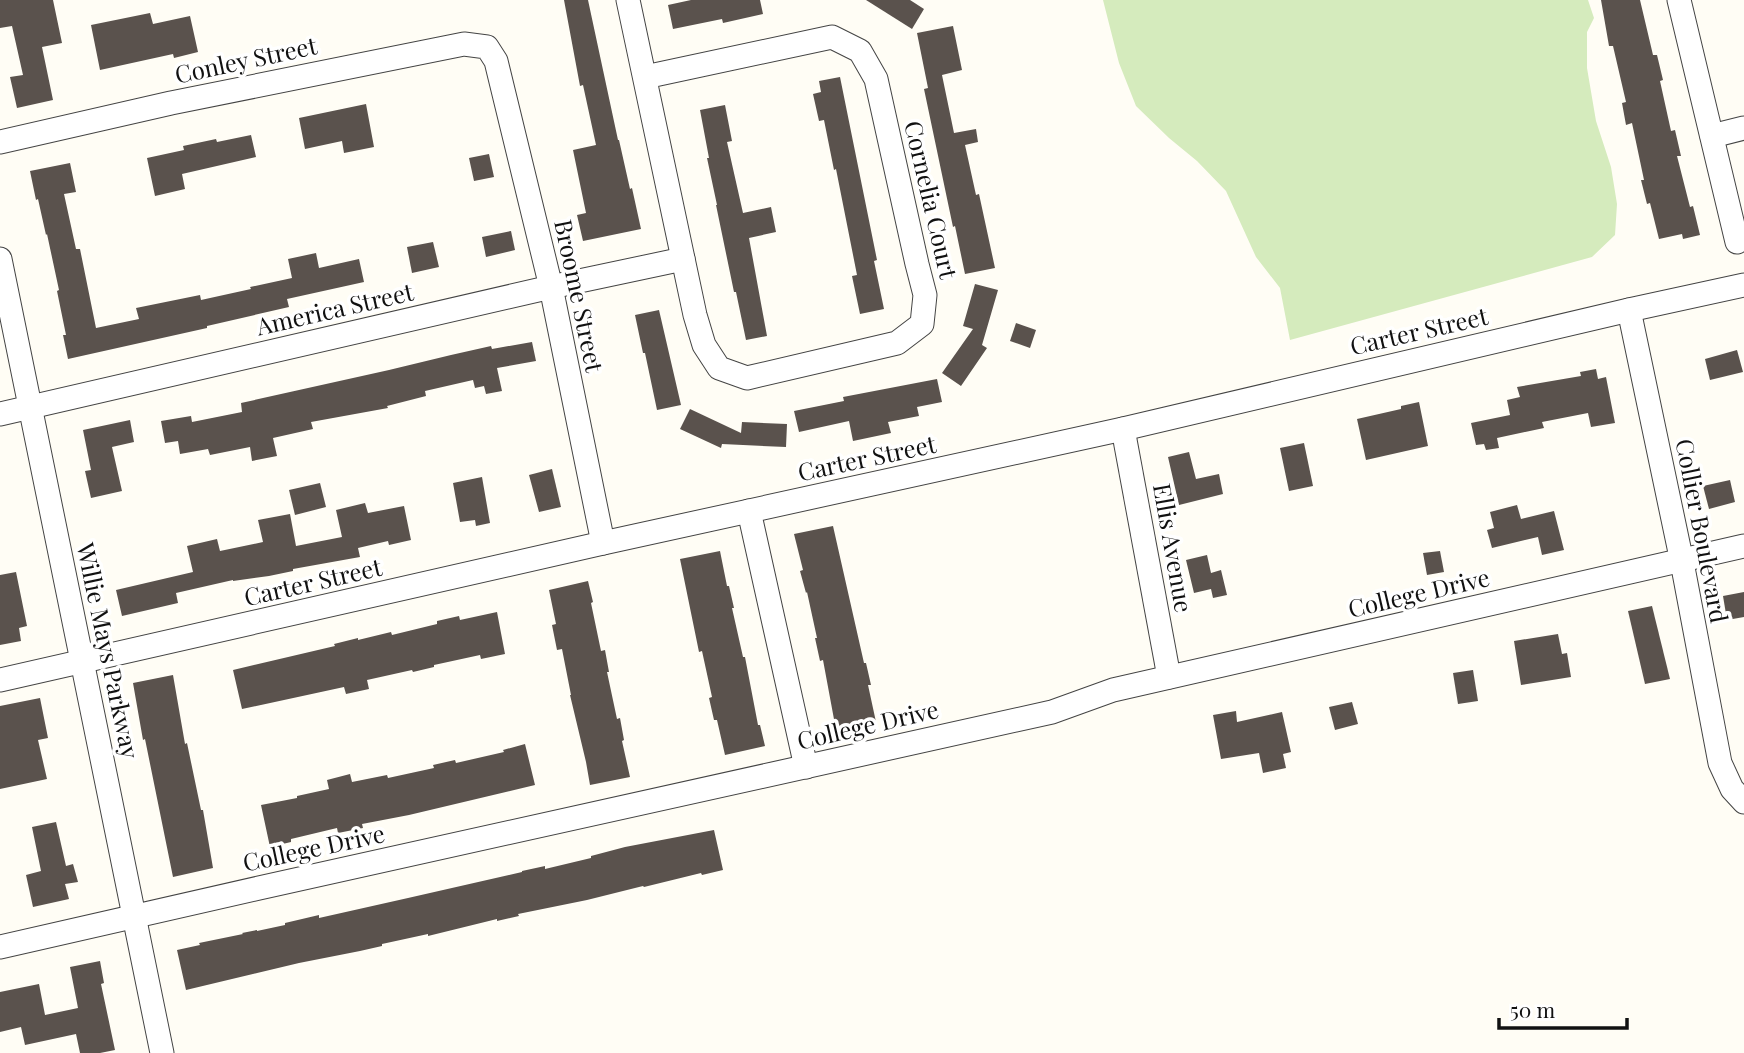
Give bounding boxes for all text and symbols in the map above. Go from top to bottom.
street label: Conley Street [172,28,320,90]
street label: Cornelia Court [898,117,966,282]
street label: Broome Street [548,216,612,375]
street label: America Street [252,274,417,342]
street label: Carter Street [1347,299,1491,361]
street label: Carter Street [795,427,939,487]
street label: Collier Boulevard [1669,436,1737,625]
street label: Ellis Avenue [1147,481,1201,615]
street label: Willie Mays Parkway [70,539,147,761]
street label: Carter Street [241,550,385,612]
street label: College Drive [1345,560,1492,624]
street label: College Drive [794,692,941,756]
street label: College Drive [240,816,388,878]
scale bar [1499,986,1627,1030]
text: 50 m [1510,995,1556,1023]

